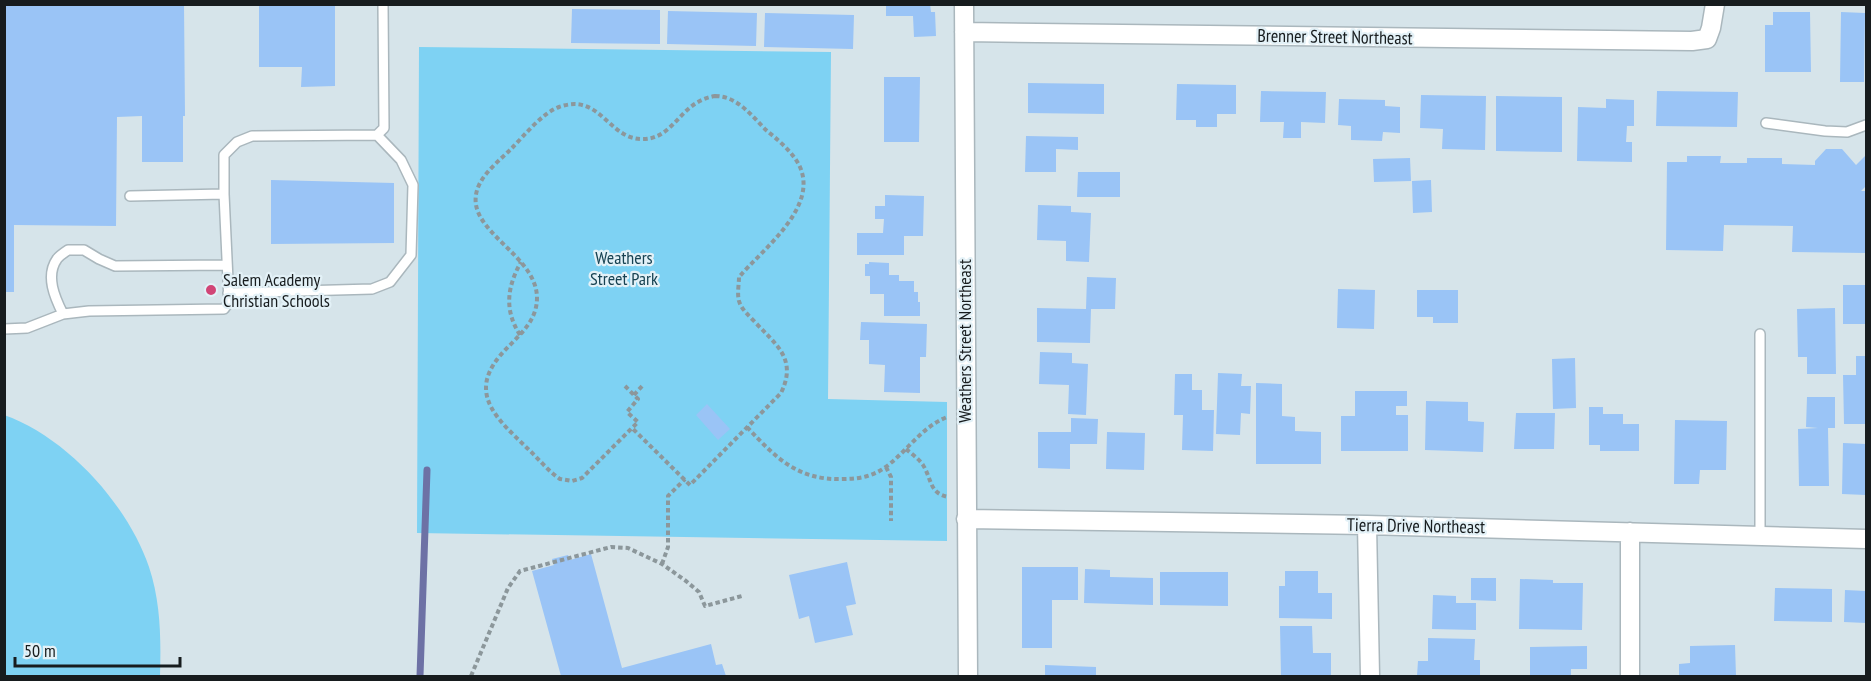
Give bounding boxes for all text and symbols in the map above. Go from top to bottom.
street label: Brenner Street Northeast [1257,24,1413,49]
park label: Weathers Street Park [590,246,658,290]
street label: Weathers Street Northeast [953,259,976,423]
place label: Salem Academy Christian Schools [223,268,330,312]
marker: Salem Academy Christian Schools [204,283,218,297]
street label: Tierra Drive Northeast [1347,513,1485,538]
scale bar [15,630,180,668]
text: 50 m [24,639,56,662]

